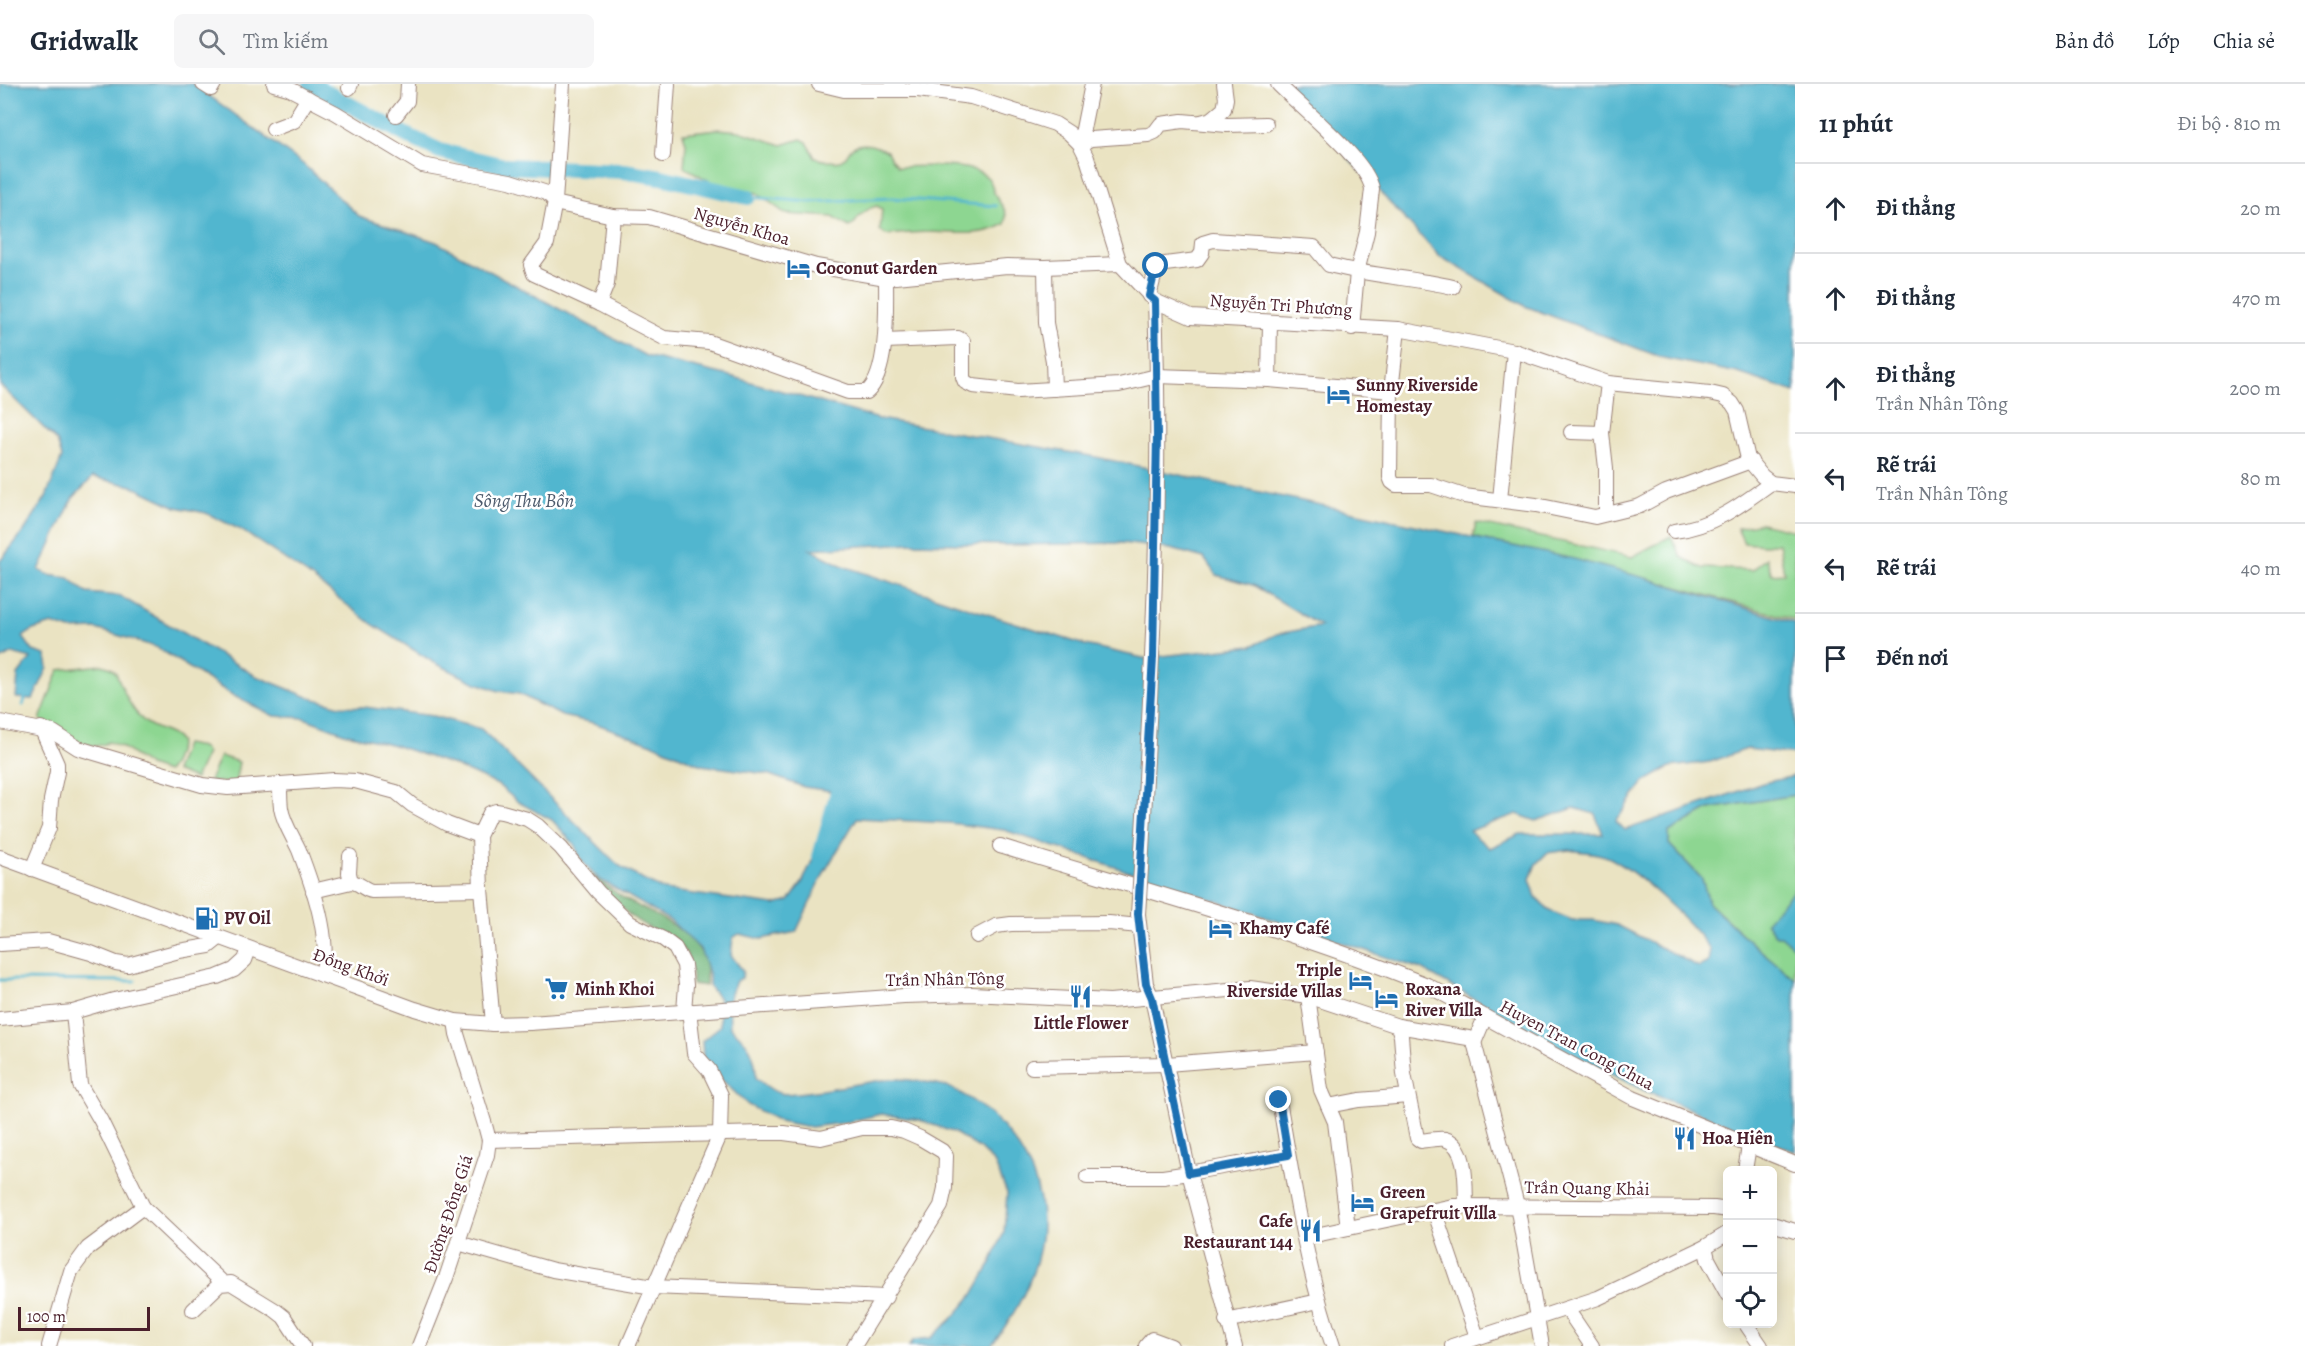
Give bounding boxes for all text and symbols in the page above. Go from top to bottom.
search box [174,14,594,68]
text: Gridwalk [30,22,138,60]
icon: search [195,25,228,58]
text: Tìm kiếm [243,26,329,56]
text: Bản đồ [2055,27,2114,55]
text: Lớp [2147,27,2180,55]
text: Chia sẻ [2213,27,2275,55]
text: 11 phút [1819,106,1893,141]
text: Đi bộ · 810 m [2177,110,2281,137]
icon: ahead [1819,192,1852,225]
text: Đi thẳng [1876,193,1955,223]
text: 20 m [2240,195,2281,222]
street label: Nguyễn Khoa [691,201,793,251]
route start [1142,252,1168,278]
hotel icon: Coconut Garden [785,255,811,281]
place label: Coconut Garden [816,256,938,280]
icon: ahead [1819,282,1852,315]
text: Đi thẳng [1876,283,1955,313]
text: 470 m [2232,285,2281,312]
street label: Nguyễn Tri Phương [1209,288,1353,322]
text: Đi thẳng [1876,360,1955,390]
icon: ahead [1819,372,1852,405]
place label: Sunny Riverside Homestay [1356,373,1478,418]
text: 200 m [2230,375,2281,402]
hotel icon: Sunny Riverside Homestay [1325,382,1351,408]
text: Trần Nhân Tông [1876,390,2008,417]
text: Rẽ trái [1876,450,1937,480]
icon: left [1819,462,1852,495]
text: 80 m [2240,465,2281,492]
text: Trần Nhân Tông [1876,480,2008,507]
water label: Sông Thu Bồn [474,487,574,514]
icon: left [1819,552,1852,585]
text: Rẽ trái [1876,553,1937,583]
text: 40 m [2241,555,2281,582]
icon: arrive [1819,642,1852,675]
text: Đến nơi [1876,643,1948,673]
fuel station icon: PV Oil [193,905,219,931]
place label: PV Oil [224,906,271,930]
hotel icon: Khamy Café [1208,915,1234,941]
place label: Khamy Café [1239,916,1330,940]
street label: Đồng Khởi [310,942,392,992]
place label: Triple Riverside Villas [1227,958,1342,1003]
street label: Trần Nhân Tông [885,966,1005,992]
hotel icon: Triple Riverside Villas [1347,967,1373,993]
supermarket icon: Minh Khoi [544,976,570,1002]
place label: Minh Khoi [575,977,654,1001]
place label: Roxana River Villa [1405,977,1483,1022]
restaurant icon: Little Flower [1068,984,1094,1010]
hotel icon: Roxana River Villa [1374,986,1400,1012]
street label: Huyen Tran Cong Chua [1496,994,1659,1096]
place label: Little Flower [1033,1011,1129,1035]
route end [1265,1086,1291,1112]
restaurant icon: Hoa Hiên [1671,1125,1697,1151]
place label: Hoa Hiên [1702,1126,1773,1150]
street label: Đường Đồng Giá [417,1151,479,1277]
map controls [1723,1166,1777,1328]
button: + [1723,1166,1777,1220]
street label: Trần Quang Khải [1524,1175,1650,1201]
place label: Green Grapefruit Villa [1380,1180,1497,1225]
hotel icon: Green Grapefruit Villa [1349,1189,1375,1215]
place label: Cafe Restaurant 144 [1183,1209,1294,1254]
restaurant icon: Cafe Restaurant 144 [1298,1218,1324,1244]
button: − [1723,1220,1777,1274]
button: locate [1723,1274,1777,1328]
scale bar [18,1304,150,1332]
text: 100 m [27,1306,66,1328]

